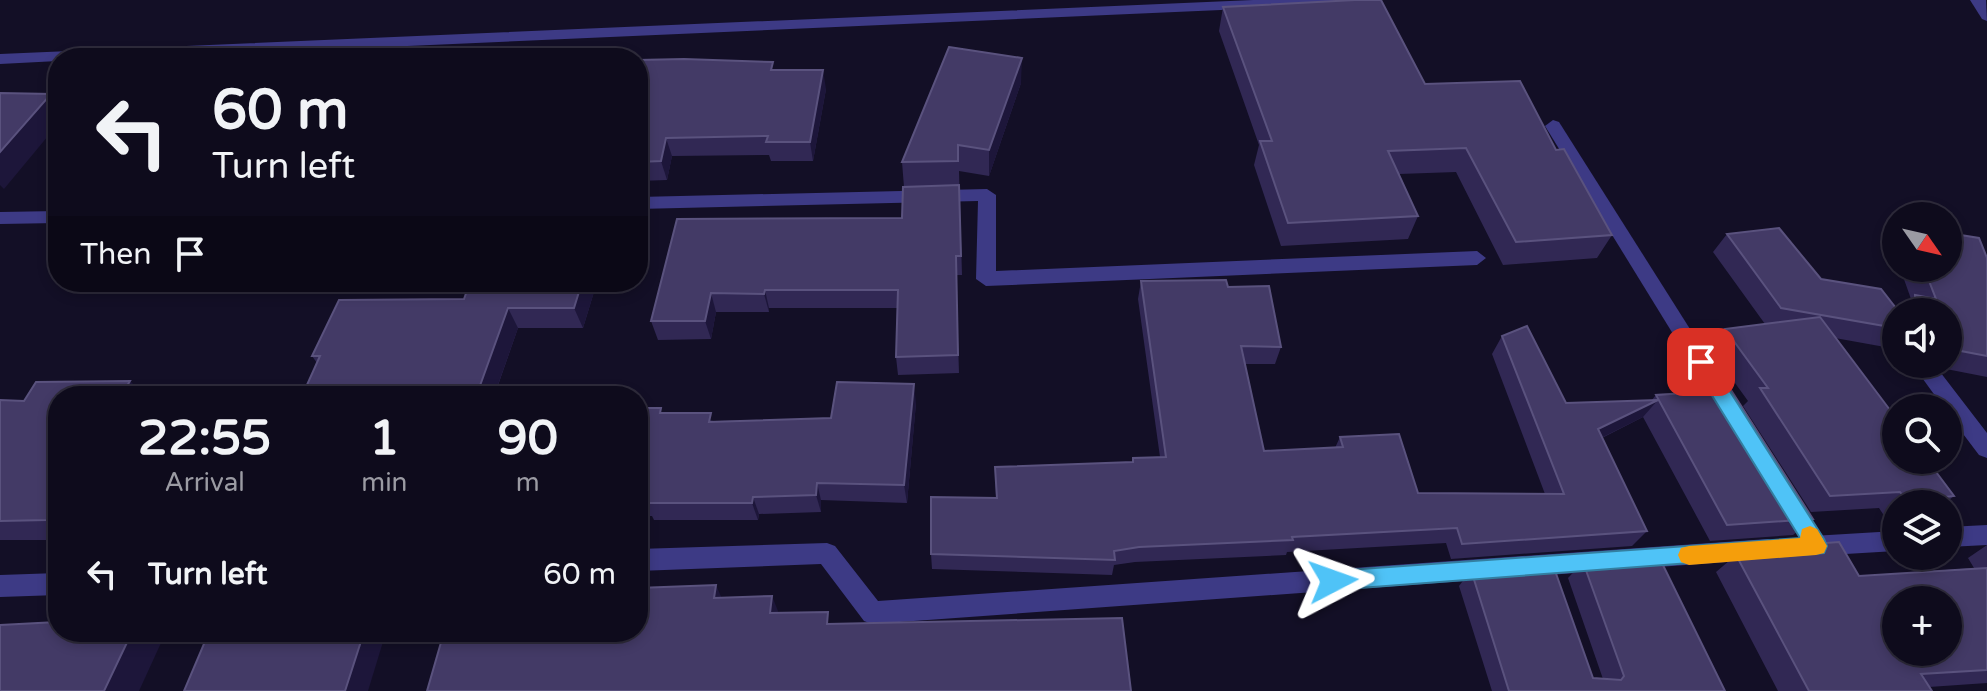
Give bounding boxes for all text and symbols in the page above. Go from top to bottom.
text: 60 m [212,77,348,144]
icon: left [80,80,184,184]
text: Turn left [212,145,355,188]
north arrow [1882,202,1962,282]
map controls [1882,202,1962,666]
icon: arrive [168,232,212,276]
text: Then [80,236,152,273]
button: sound [1882,298,1962,378]
pin [1667,328,1735,396]
icon: arrive [1679,340,1723,384]
button: search [1882,394,1962,474]
text: 22:55 [138,410,271,468]
text: 1 [369,410,399,468]
text: 90 [498,410,558,468]
text: Arrival [164,467,245,498]
text: min [361,467,407,498]
text: m [516,467,540,498]
button: layers [1882,490,1962,570]
position arrow [1291,539,1375,623]
icon: left [80,552,124,596]
text: Turn left [148,556,267,593]
text: 60 m [543,556,616,593]
button: + [1882,586,1962,666]

